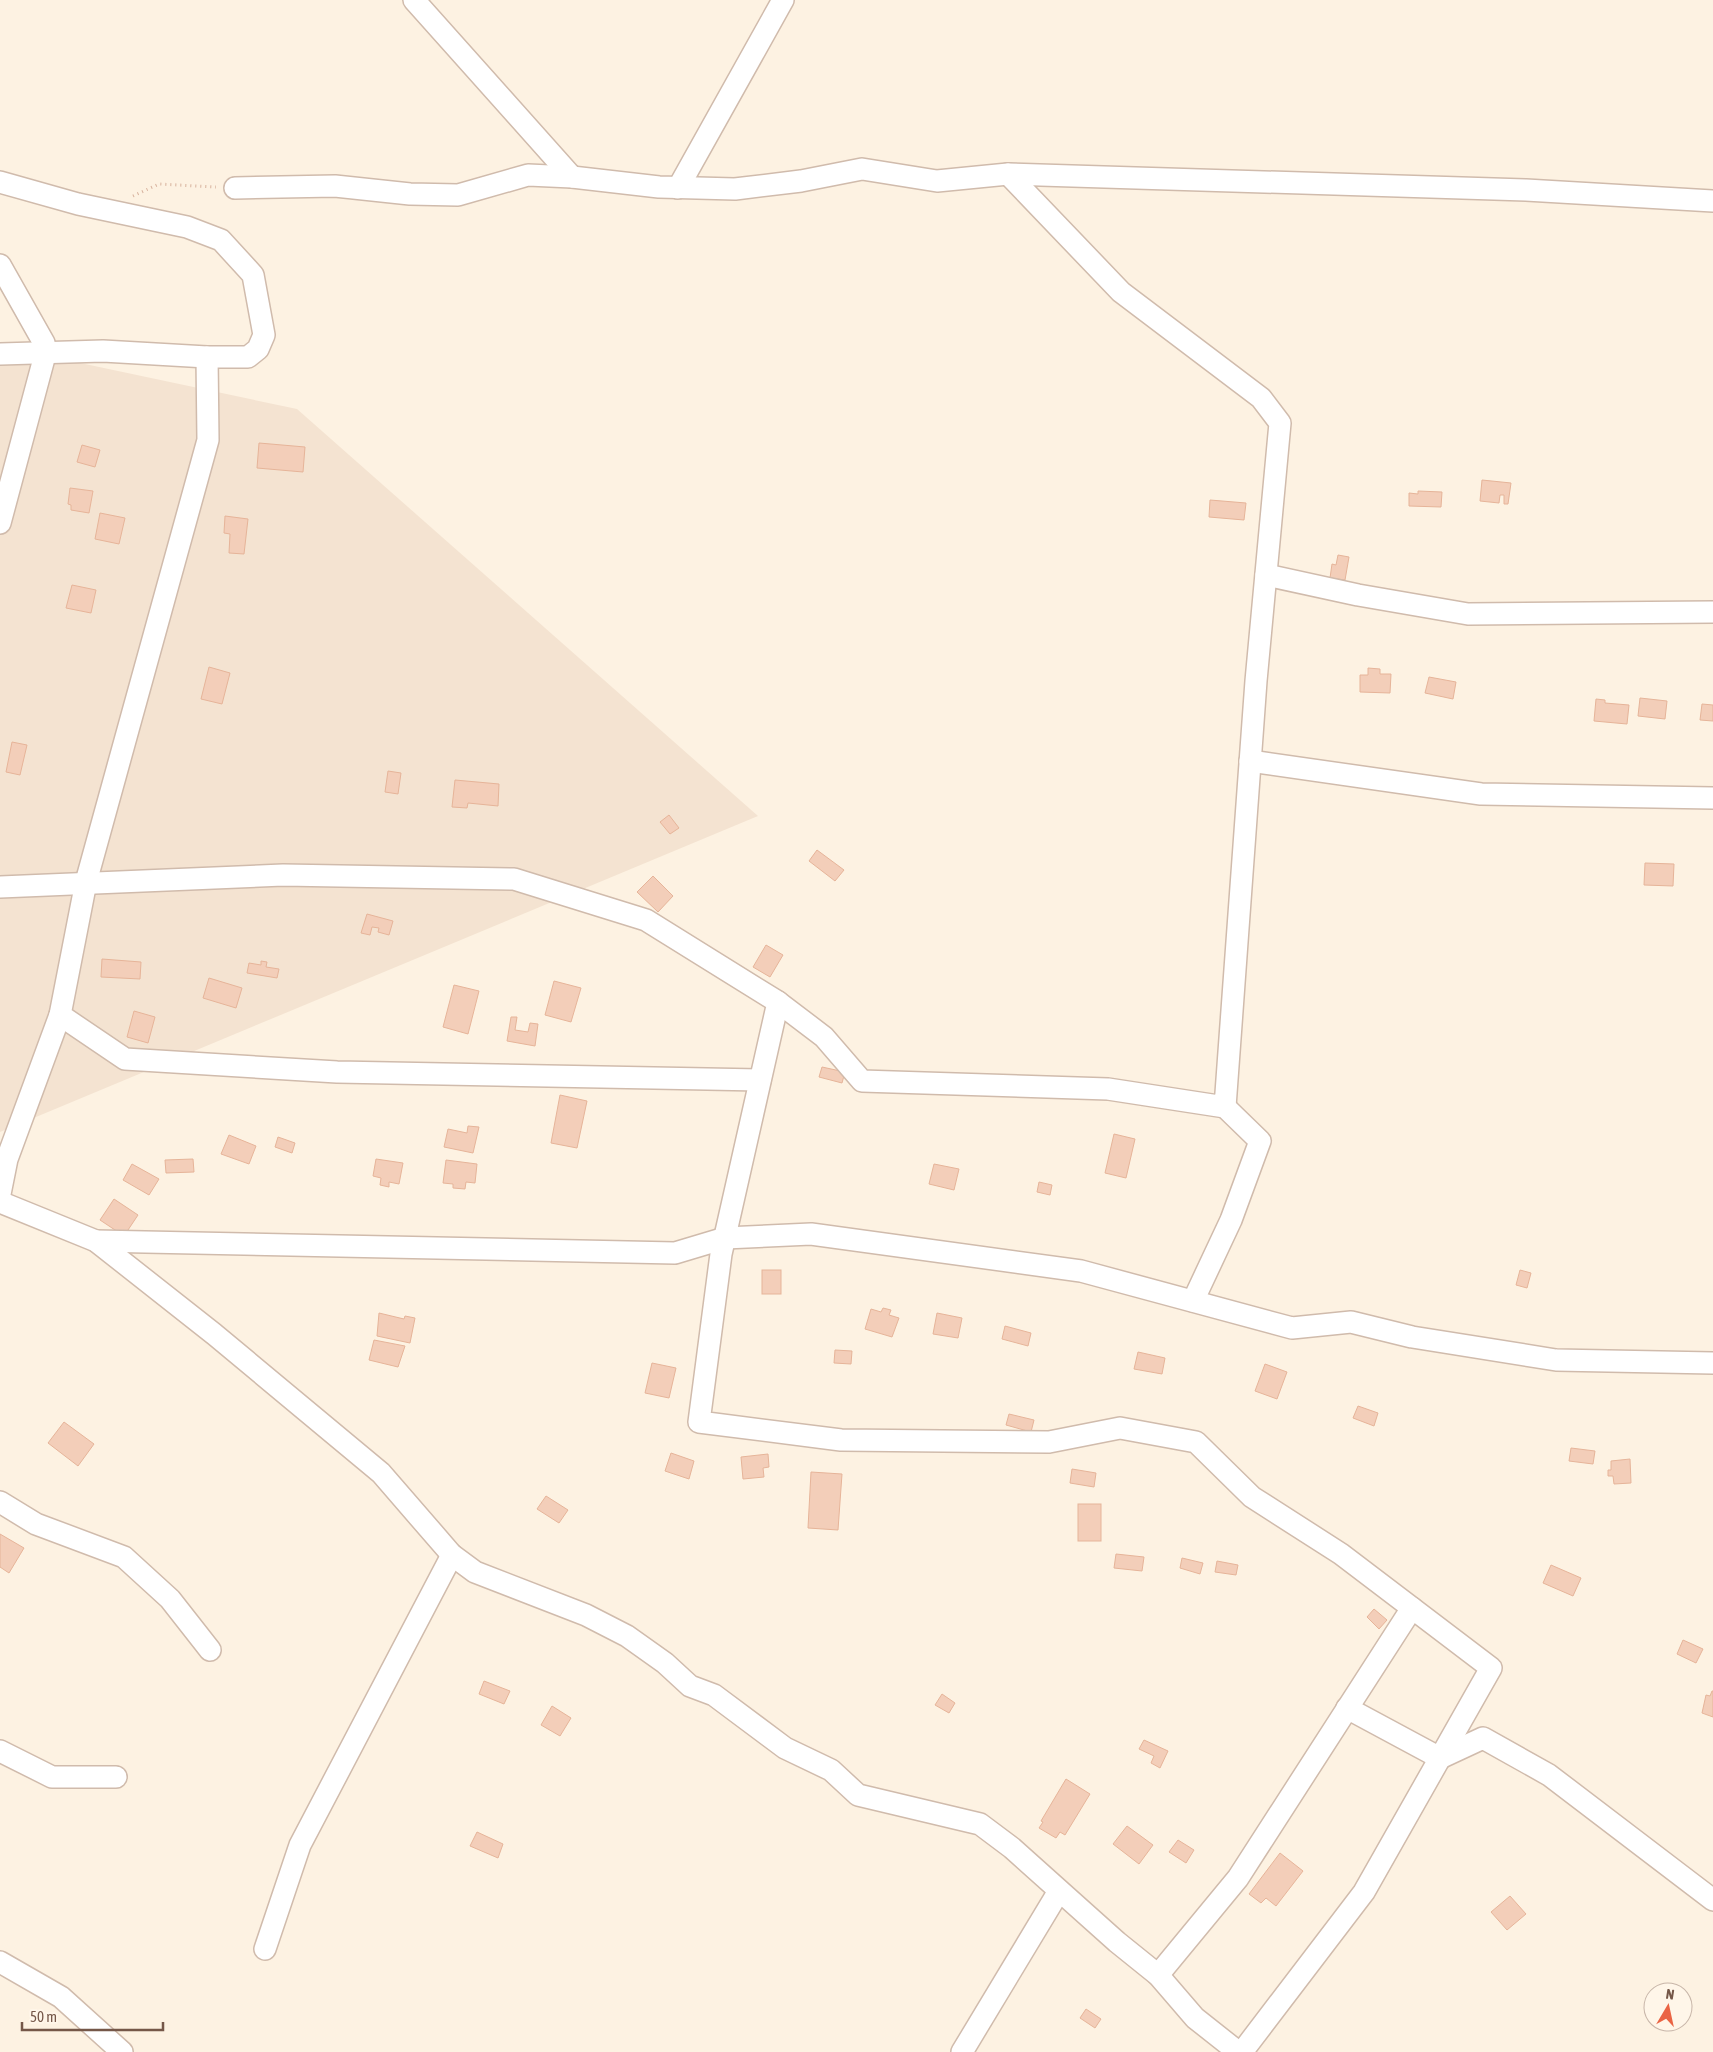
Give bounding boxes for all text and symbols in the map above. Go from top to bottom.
north arrow [1643,1982,1693,2032]
text: N [1665,1986,1675,2003]
scale bar [22,2000,164,2032]
text: 50 m [30,2008,57,2025]

